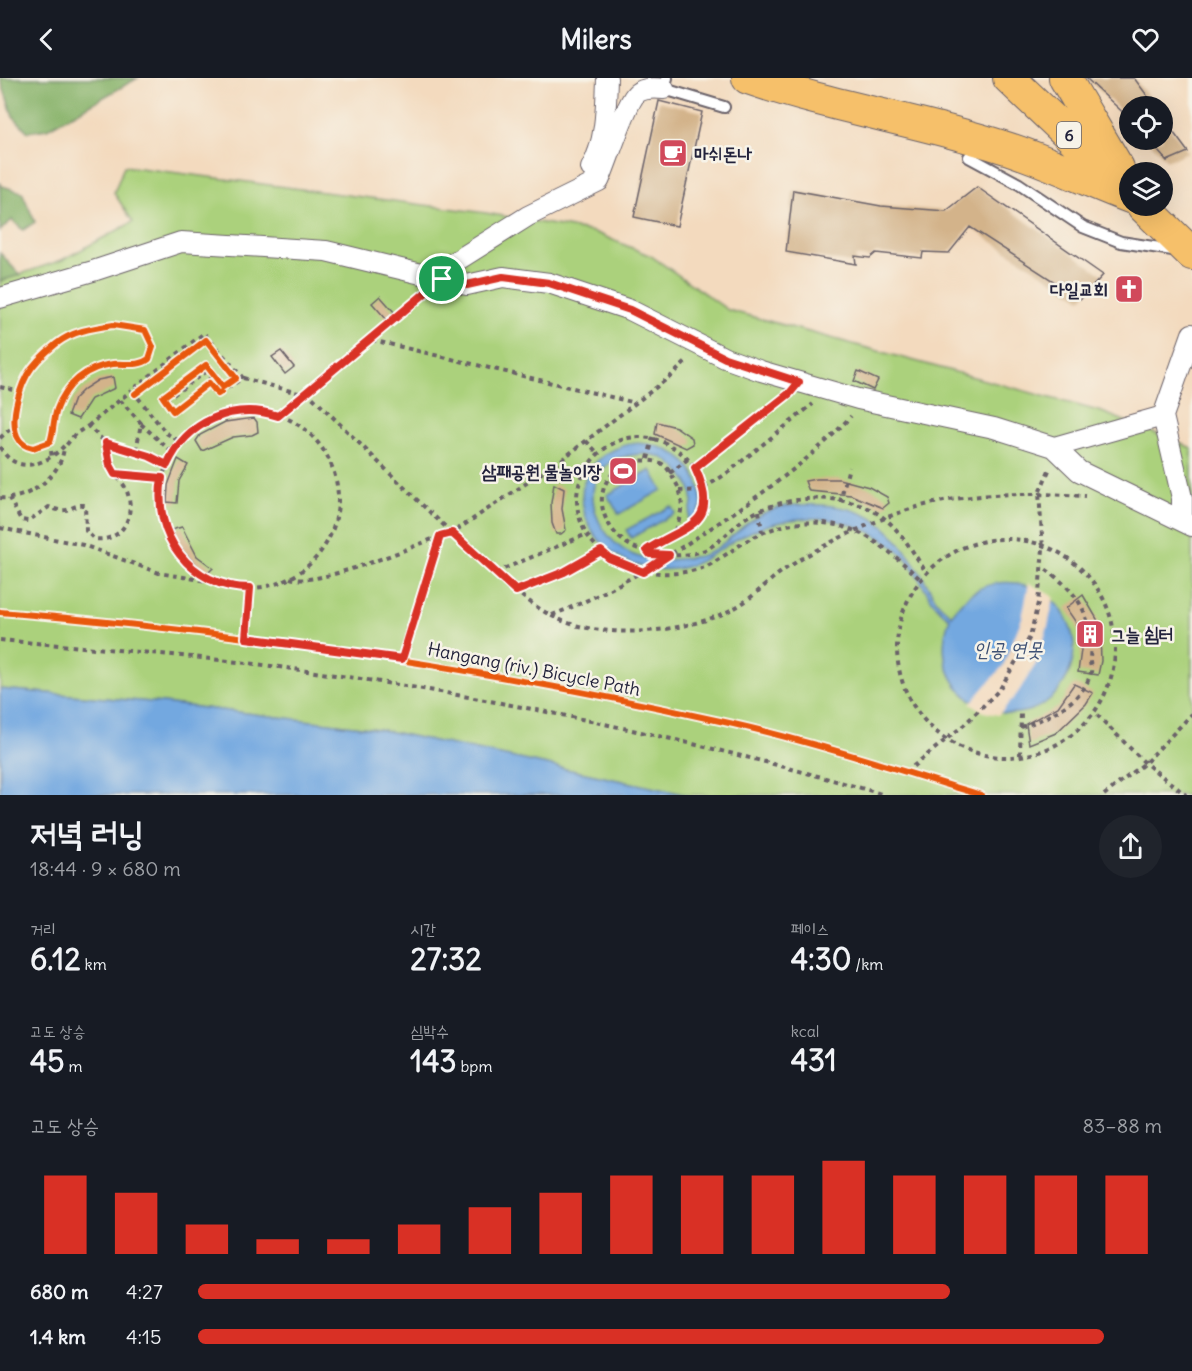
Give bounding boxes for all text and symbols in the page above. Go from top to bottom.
text: Milers [560,22,632,56]
icon: back [30,23,63,56]
icon: heart [1129,23,1162,56]
map controls [1119,96,1173,216]
button: locate [1119,96,1173,150]
road number: 6 [1057,122,1081,148]
cafe icon: 마쉬돈나 [657,137,689,169]
place label: 마쉬돈나 [694,142,752,165]
button: layers [1119,162,1173,216]
pin [416,253,467,304]
icon: arrive [425,262,458,295]
church icon: 다일교회 [1113,273,1145,305]
place label: 다일교회 [1050,278,1108,301]
sports icon: 삼패공원 물놀이장 [607,455,639,487]
place label: 삼패공원 물놀이장 [482,460,603,483]
building icon: 그늘 쉼터 [1074,618,1106,650]
place label: 그늘 쉼터 [1111,623,1173,646]
water label: 인공 연못 [973,636,1043,661]
street label: Hangang (riv.) Bicycle Path [426,637,642,701]
text: 저녁 러닝 [30,812,144,854]
button: share [1099,815,1162,878]
text: 18:44 · 9 × 680 m [30,856,181,881]
text: 거리 [30,919,56,939]
text: 시간 [410,919,436,939]
text: 페이스 [791,919,829,939]
text: 6.12 [30,940,81,978]
text: 27:32 [410,940,482,978]
text: 4:30 [791,940,852,978]
text: km [81,954,107,974]
text: /km [852,954,883,974]
text: 고도 상승 [30,1021,85,1041]
text: 심박수 [410,1021,449,1041]
text: kcal [791,1021,819,1041]
text: 431 [791,1041,837,1079]
text: 45 [30,1042,65,1080]
text: 143 [410,1042,457,1080]
text: m [65,1056,82,1076]
text: bpm [457,1056,492,1076]
text: 고도 상승 [30,1113,99,1138]
text: 83–88 m [1082,1113,1162,1138]
text: 680 m [30,1279,89,1304]
text: 4:27 [126,1279,163,1304]
text: 1.4 km [30,1324,86,1349]
text: 4:15 [126,1324,162,1349]

